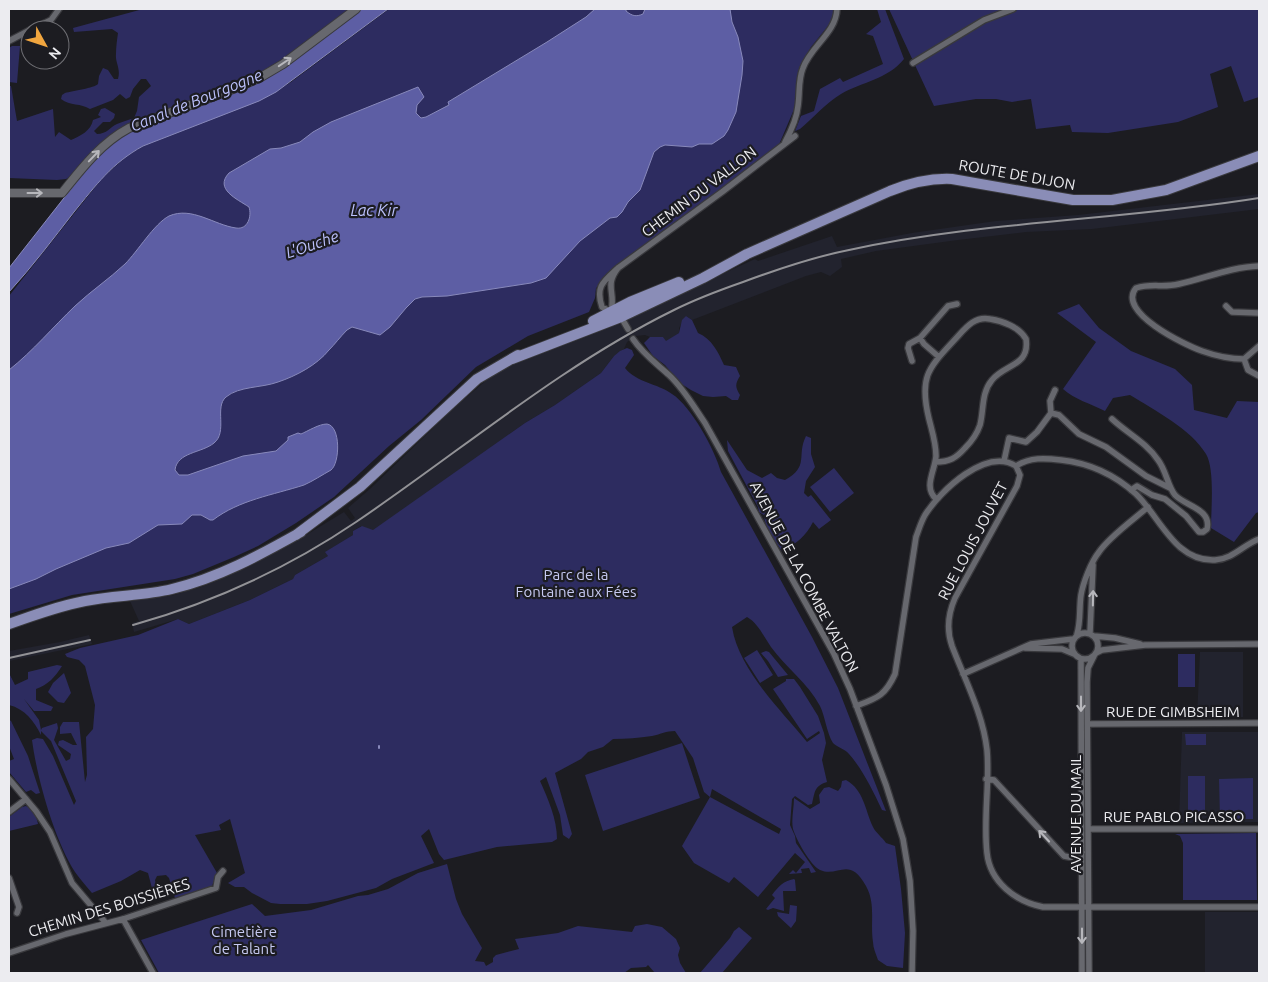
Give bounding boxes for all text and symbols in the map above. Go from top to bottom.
north arrow [20,20,70,70]
text: N [45,44,64,63]
one-way arrow [277,57,291,67]
water label: Canal de Bourgogne [127,65,265,135]
street label: CHEMIN DU VALLON [638,143,759,240]
one-way arrow [88,150,100,162]
street label: ROUTE DE DIJON [957,156,1077,193]
one-way arrow [27,188,43,198]
water label: Lac Kir [350,201,398,219]
water label: L'Ouche [283,227,341,261]
street label: AVENUE DE LA COMBE VALTON [747,478,862,675]
street label: RUE LOUIS JOUVET [934,478,1011,603]
park label: Parc de la Fontaine aux Fées [516,566,636,600]
one-way arrow [1088,591,1097,607]
one-way arrow [1076,695,1086,711]
street label: RUE DE GIMBSHEIM [1106,703,1240,720]
street label: AVENUE DU MAIL [1067,755,1084,873]
street label: RUE PABLO PICASSO [1104,808,1245,825]
one-way arrow [1038,829,1050,842]
street label: CHEMIN DES BOISSIÈRES [26,875,192,940]
park label: Cimetière de Talant [211,923,277,957]
one-way arrow [1077,928,1087,944]

